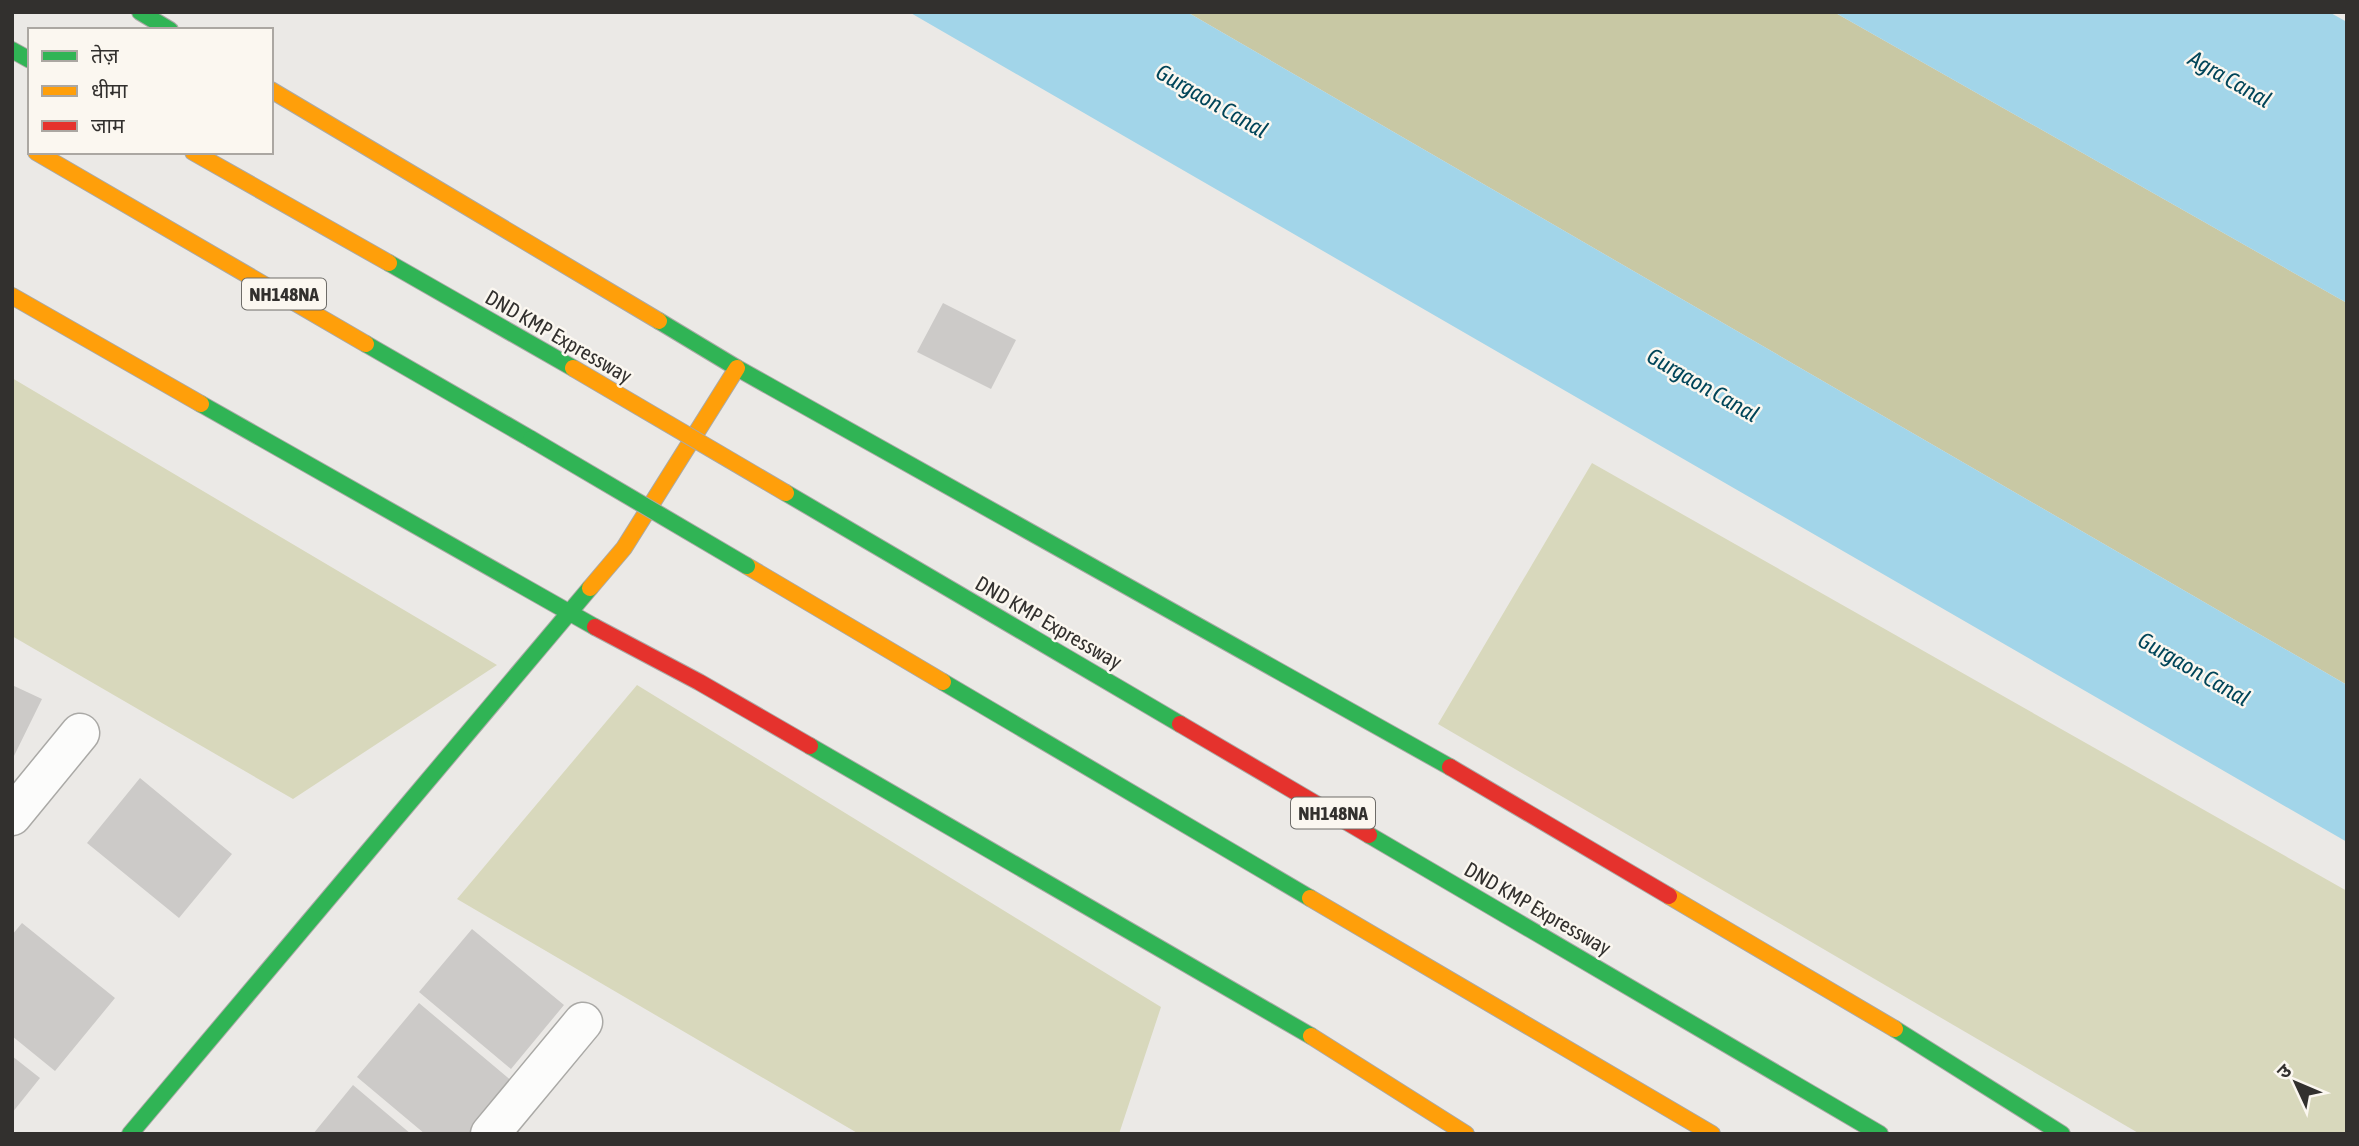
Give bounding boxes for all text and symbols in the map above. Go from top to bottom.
legend [28,28,273,154]
text: तेज़ [91,43,119,67]
water label: Agra Canal [2183,44,2276,113]
water label: Gurgaon Canal [1152,59,1272,143]
text: धीमा [91,78,128,102]
text: जाम [91,113,125,137]
road number: NH148NA [242,278,326,310]
street label: DND KMP Expressway [482,284,637,388]
water label: Gurgaon Canal [1643,343,1763,427]
street label: DND KMP Expressway [972,570,1127,674]
water label: Gurgaon Canal [2134,627,2254,711]
road number: NH148NA [1291,798,1375,828]
street label: DND KMP Expressway [1461,856,1616,960]
north arrow [2261,1048,2331,1118]
text: उ [2272,1059,2296,1083]

